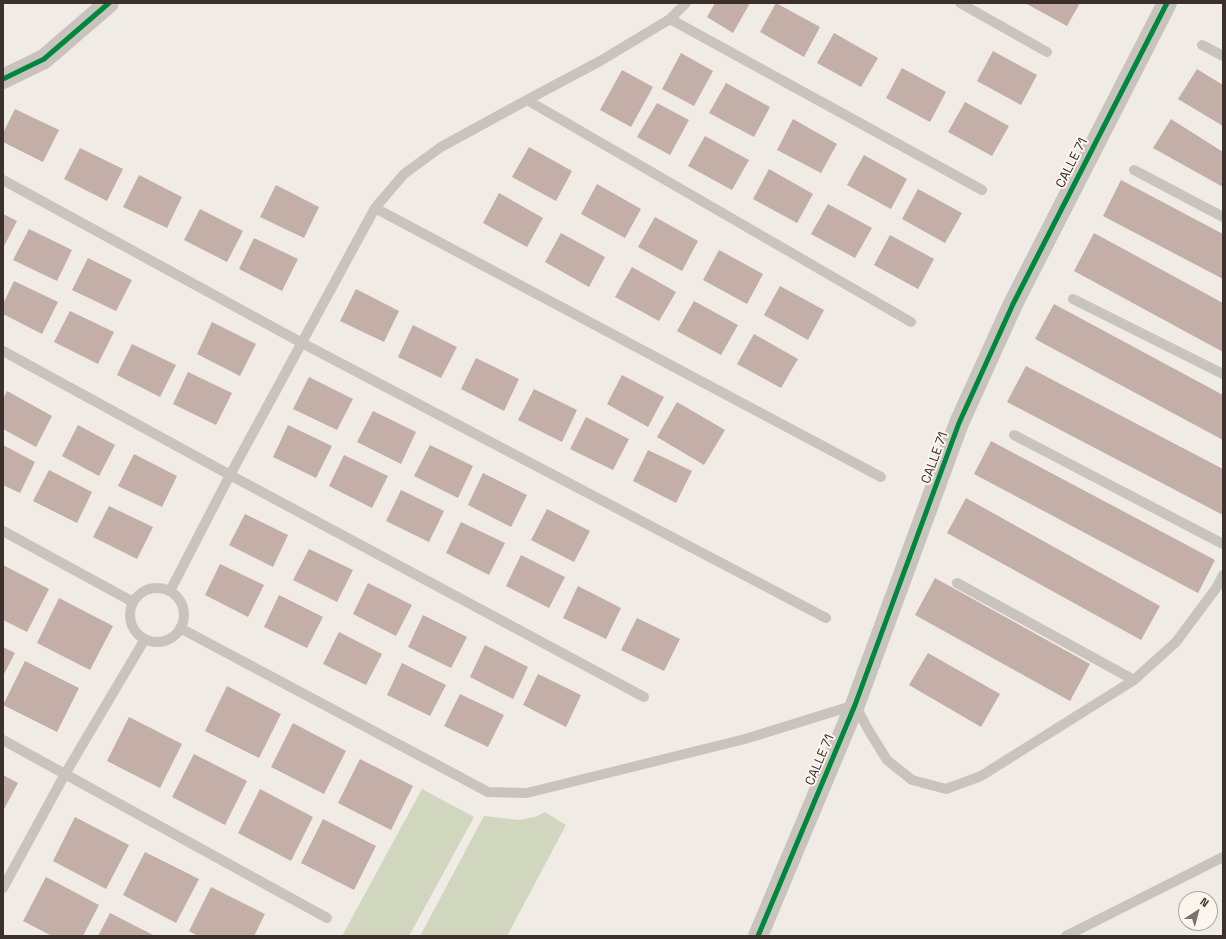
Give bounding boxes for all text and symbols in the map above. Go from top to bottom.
street label: CALLE 71 [1053,135,1091,191]
street label: CALLE 71 [918,430,952,486]
street label: CALLE 71 [802,732,838,788]
north arrow [1178,891,1218,931]
text: N [1197,894,1212,910]

